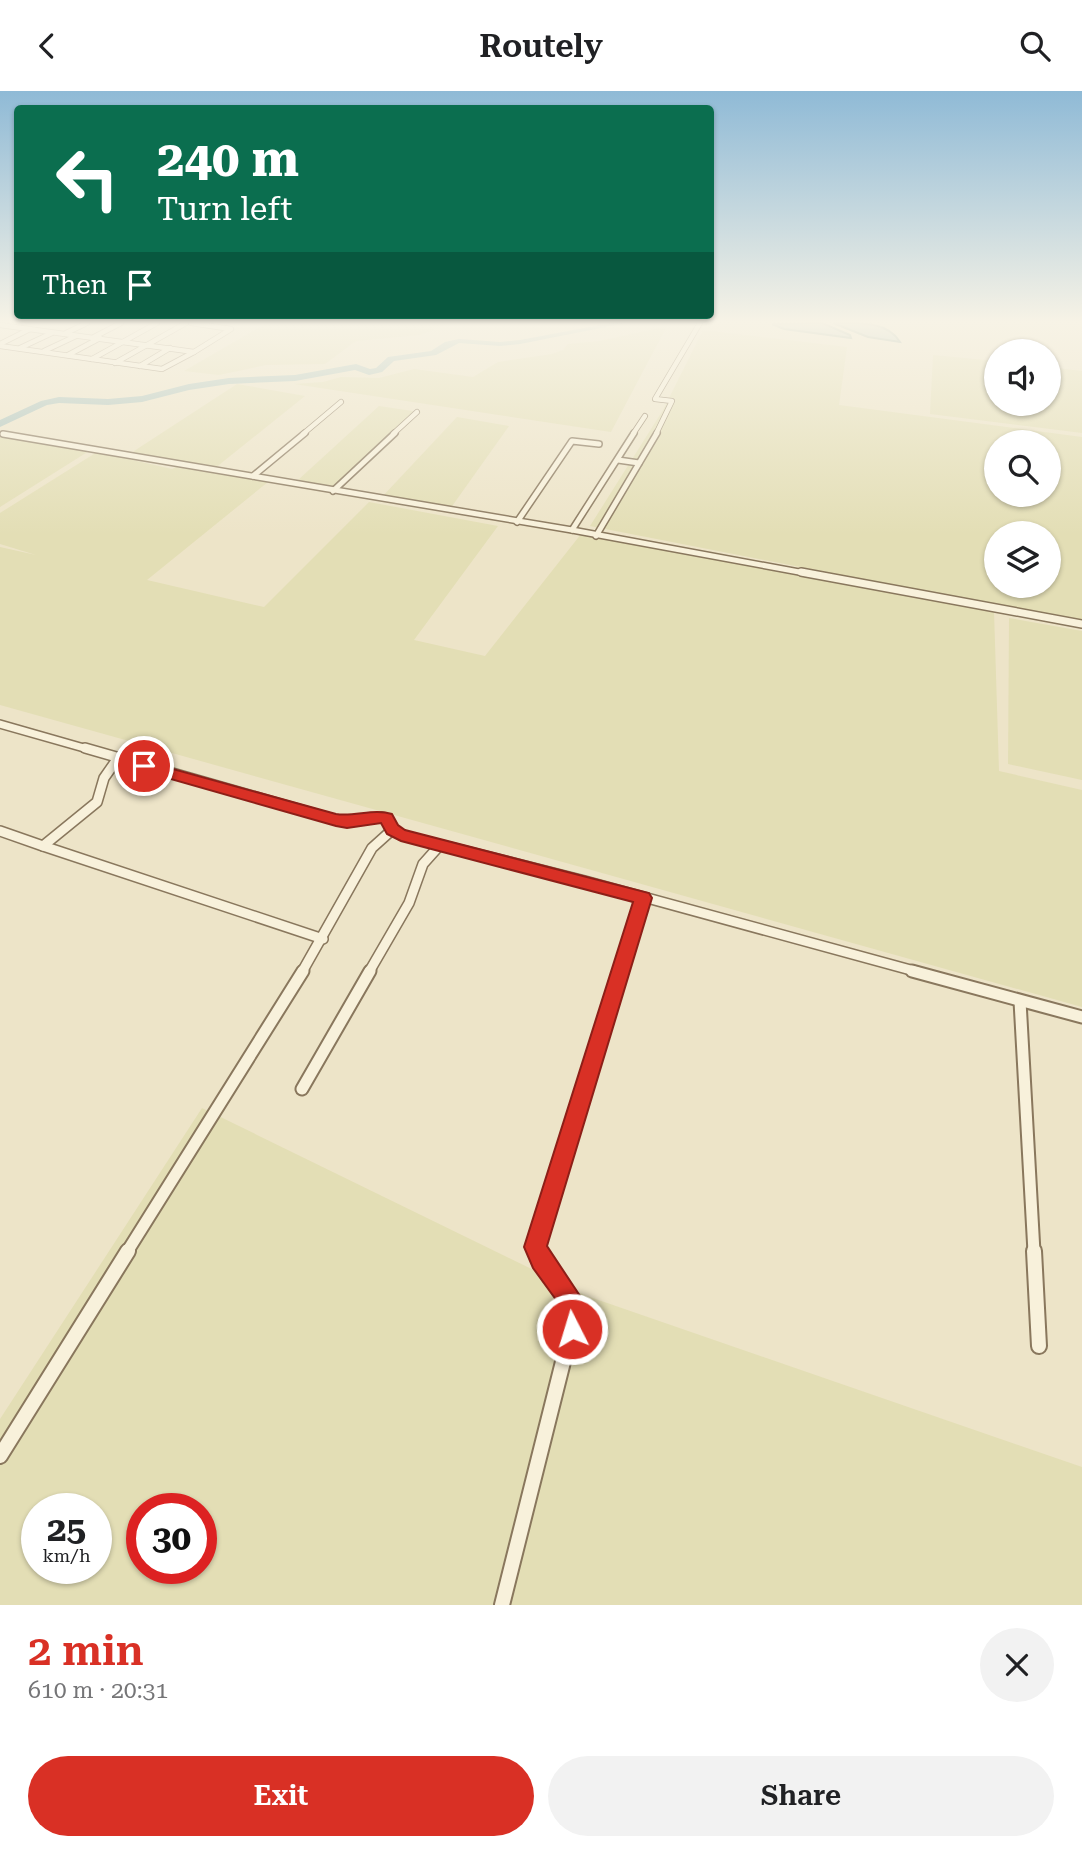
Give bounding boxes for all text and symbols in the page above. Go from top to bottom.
icon: back [28,27,66,65]
text: Routely [479,27,603,65]
icon: search [1016,27,1054,65]
text: 240 m [157,131,299,188]
icon: left [42,133,133,224]
text: Turn left [157,190,292,228]
icon: arrive [121,266,159,304]
text: Then [42,270,107,300]
map controls [984,339,1061,598]
button: sound [984,339,1061,416]
button: search [984,430,1061,507]
button: layers [984,521,1061,598]
pin [114,736,174,796]
icon: arrive [125,747,163,785]
position arrow [535,1292,609,1366]
speed limit sign: 30 [126,1493,217,1584]
text: 25 [47,1509,86,1550]
text: km/h [42,1545,91,1566]
text: 2 min [28,1626,144,1675]
button: close [980,1628,1054,1702]
text: 610 m · 20:31 [28,1677,168,1704]
button: Exit [28,1756,534,1836]
button: Share [548,1756,1054,1836]

